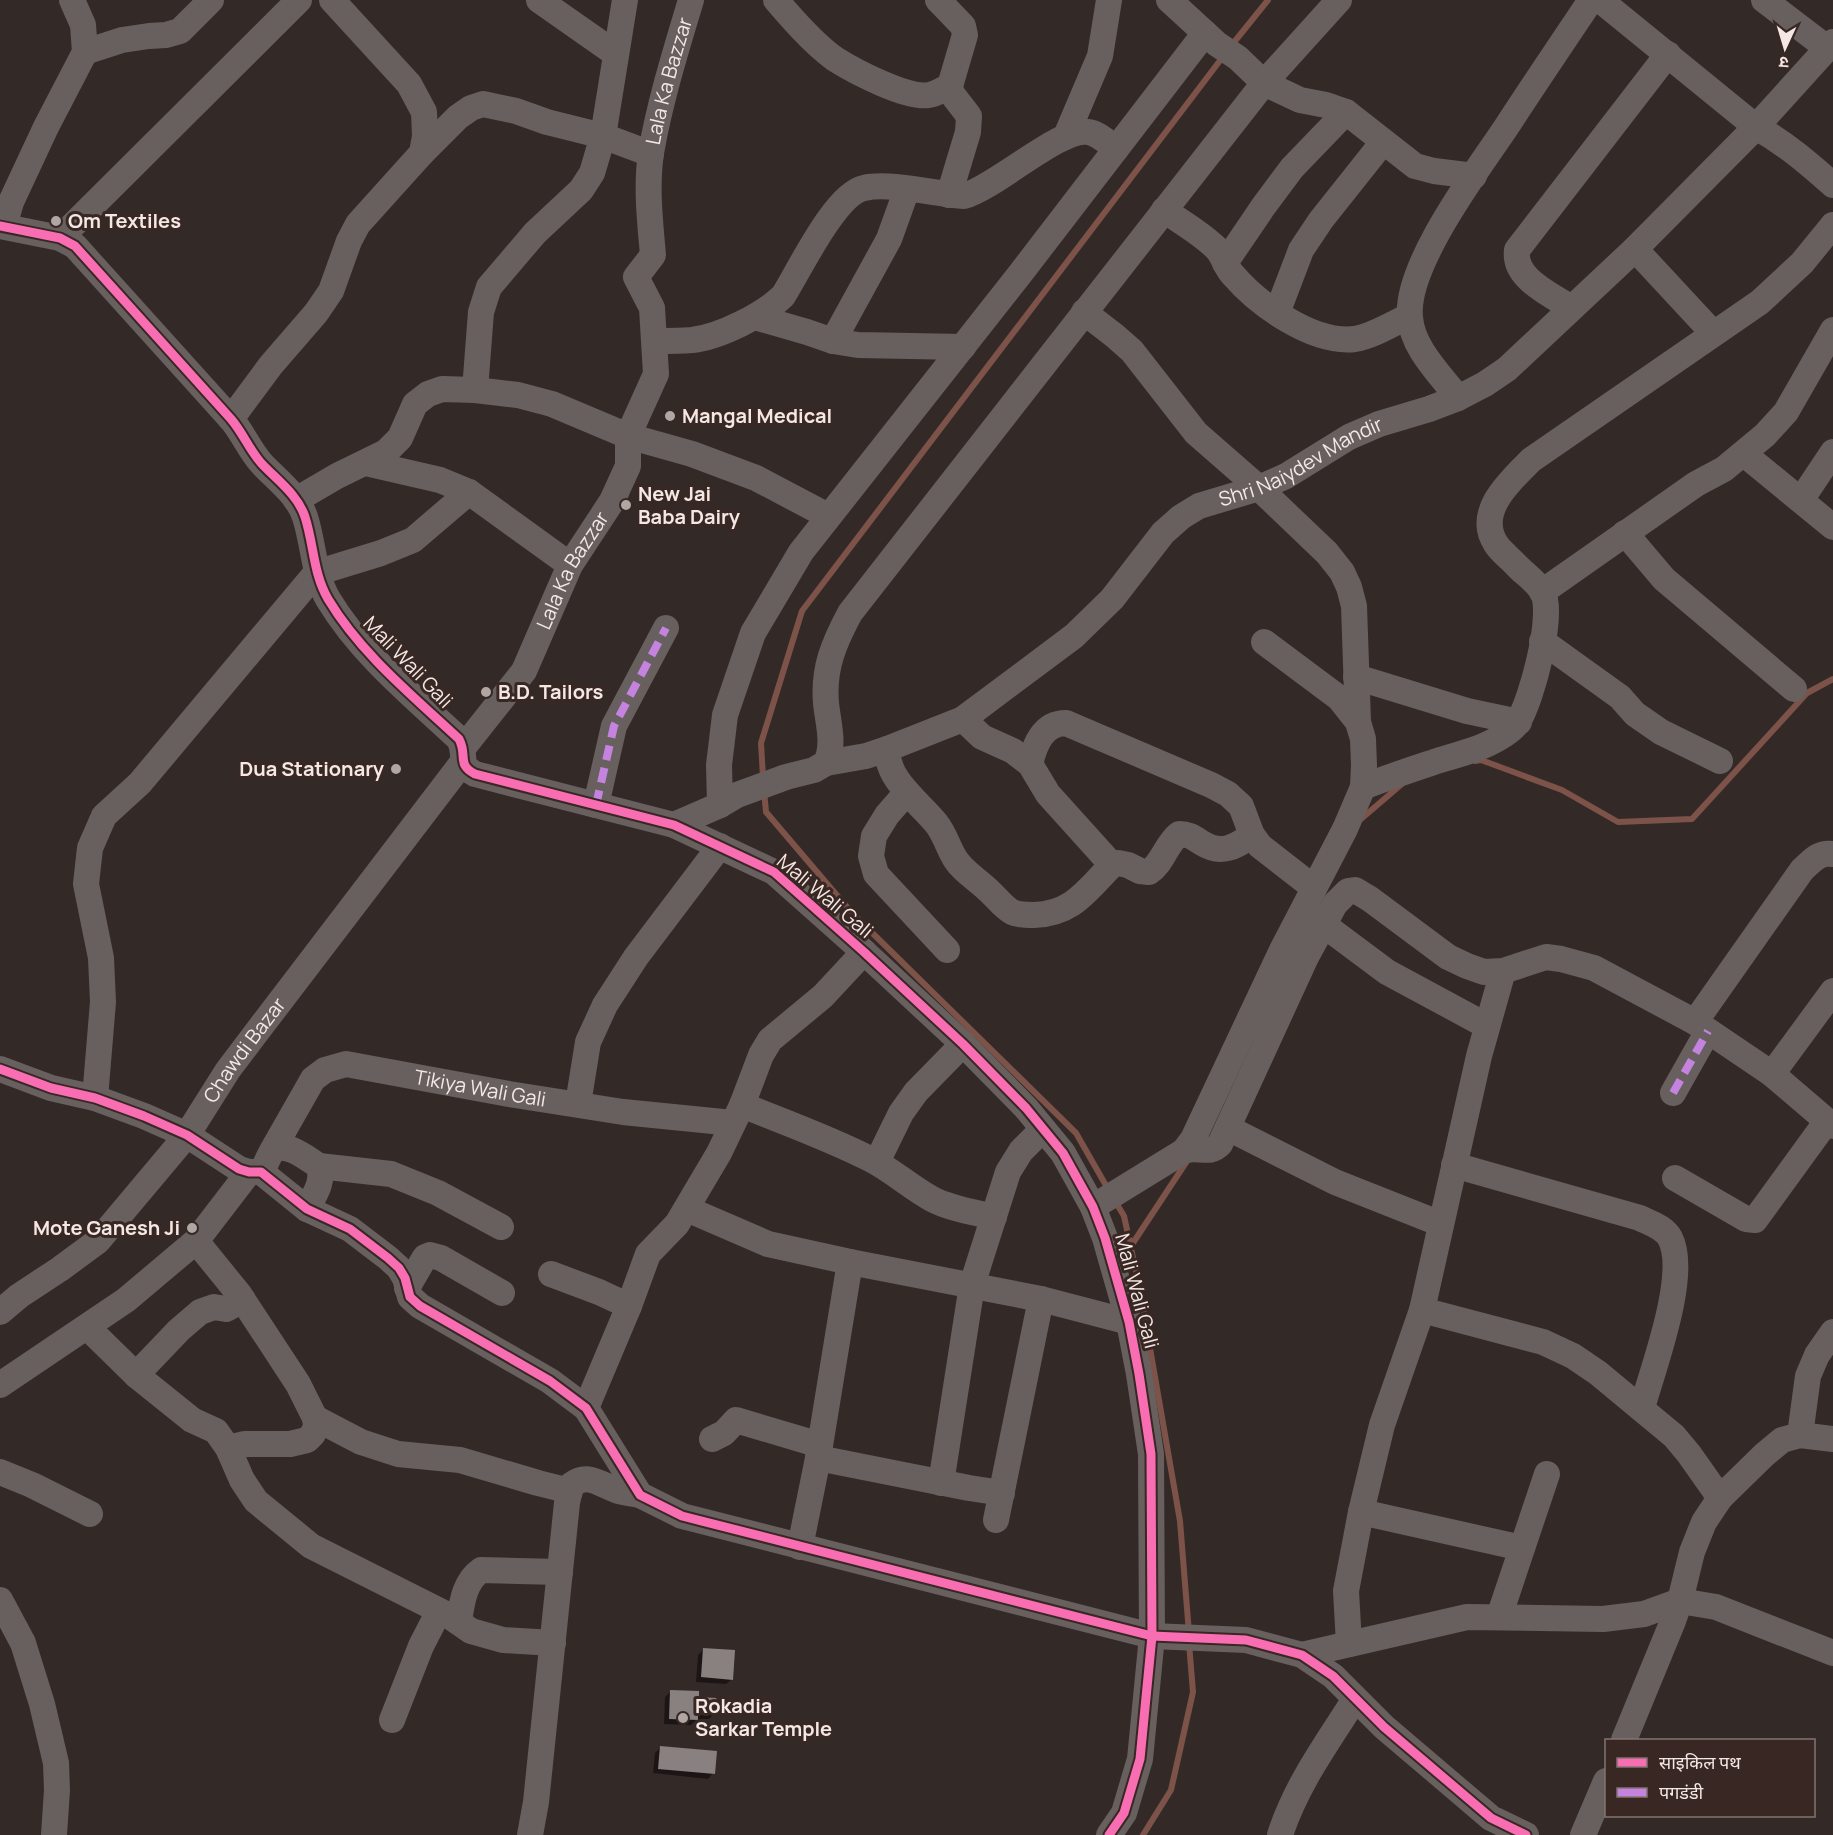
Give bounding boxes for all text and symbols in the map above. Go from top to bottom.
street label: Lala Ka Bazzar [639,14,698,147]
north arrow [1755,18,1815,78]
text: उ [1778,52,1789,74]
place label: Om Textiles [68,207,181,234]
marker: Om Textiles [49,214,63,228]
place label: Mangal Medical [682,402,832,429]
marker: Mangal Medical [663,409,677,423]
street label: Shri Naiydev Mandir [1215,410,1387,512]
place label: New Jai Baba Dairy [638,480,741,530]
marker: New Jai Baba Dairy [619,498,633,512]
street label: Lala Ka Bazzar [530,506,615,633]
street label: Mali Wali Gali [358,610,459,713]
place label: B.D. Tailors [498,678,604,705]
marker: B.D. Tailors [479,685,493,699]
place label: Dua Stationary [239,755,385,782]
marker: Dua Stationary [389,762,403,776]
street label: Mali Wali Gali [771,847,879,944]
street label: Chawdi Bazar [197,992,291,1108]
street label: Tikiya Wali Gali [412,1063,548,1113]
place label: Mote Ganesh Ji [33,1214,180,1241]
marker: Mote Ganesh Ji [185,1221,199,1235]
street label: Mali Wali Gali [1109,1230,1166,1351]
place label: Rokadia Sarkar Temple [695,1692,832,1742]
marker: Rokadia Sarkar Temple [676,1711,690,1725]
legend [1605,1739,1815,1817]
text: साइकिल पथ [1659,1750,1741,1774]
text: पगडंडी [1659,1780,1704,1804]

